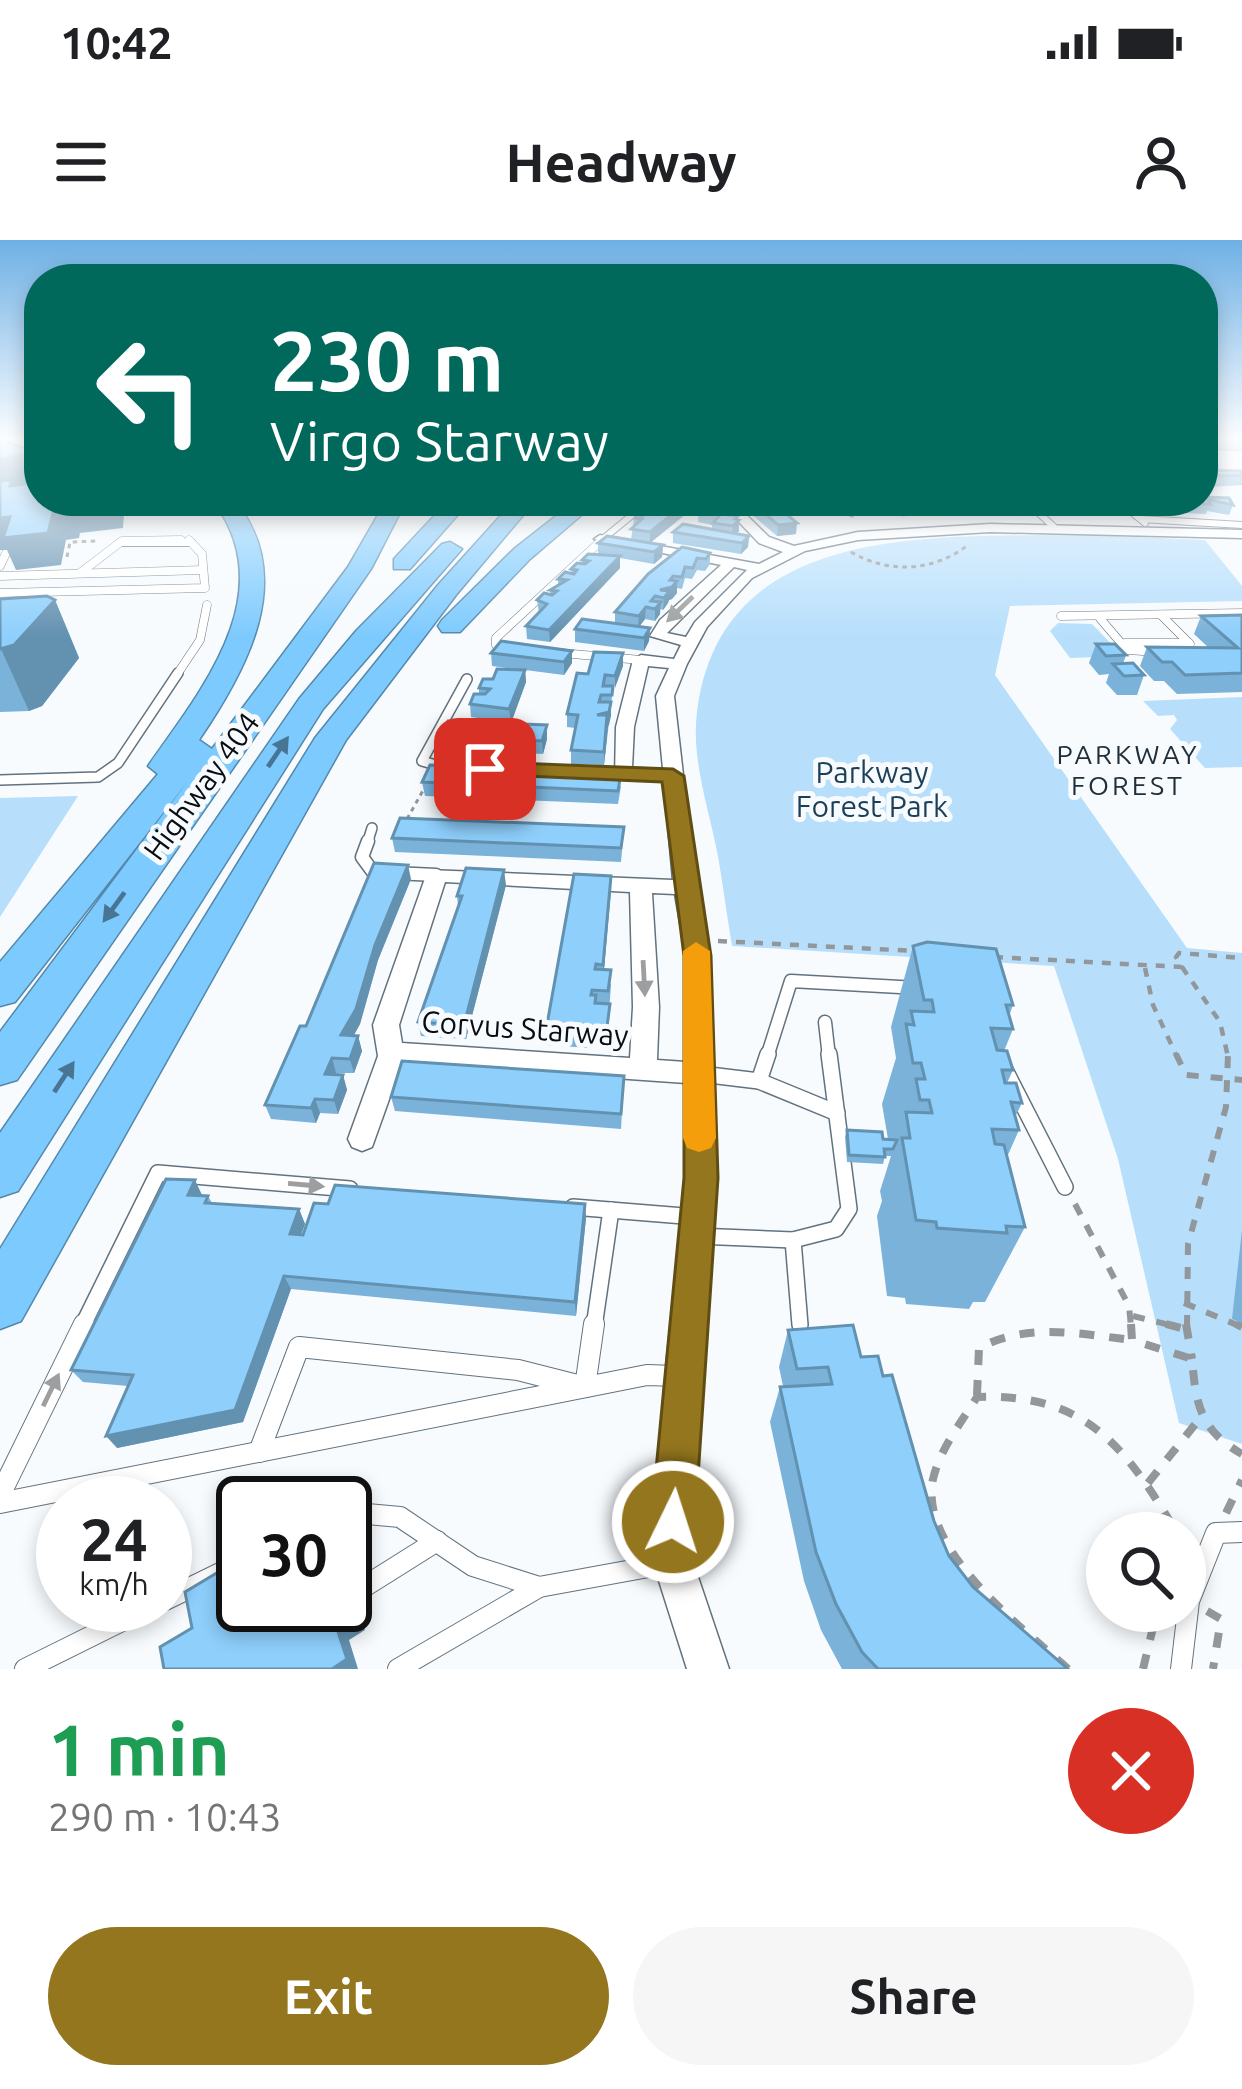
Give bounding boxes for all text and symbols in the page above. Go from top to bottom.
text: 10:42 [60,17,173,68]
icon: menu [48,129,114,195]
icon: person [1128,129,1194,195]
text: Headway [505,132,737,192]
icon: left [72,312,228,468]
text: 230 m [270,313,504,407]
text: Virgo Starway [270,411,609,471]
one-way arrow [666,594,695,622]
street label: Highway 404 [136,706,266,866]
pin [434,718,536,820]
one-way arrow [267,735,289,768]
icon: arrive [452,736,518,802]
district label: PARKWAY FOREST [1056,739,1200,800]
park label: Parkway Forest Park [796,755,948,823]
one-way arrow [103,891,126,924]
one-way arrow [635,960,654,998]
street label: Corvus Starway [420,1004,630,1052]
one-way arrow [53,1061,75,1094]
one-way arrow [288,1176,325,1195]
one-way arrow [41,1373,61,1407]
position arrow [610,1459,736,1585]
speed limit sign: 30 [216,1476,372,1632]
text: 24 [80,1505,148,1572]
map controls [1086,1512,1206,1632]
button: search [1086,1512,1206,1632]
text: km/h [79,1567,149,1601]
button: close [1068,1708,1194,1834]
text: 1 min [48,1709,230,1790]
text: 290 m · 10:43 [48,1795,282,1838]
button: Exit [48,1927,609,2065]
button: Share [633,1927,1194,2065]

